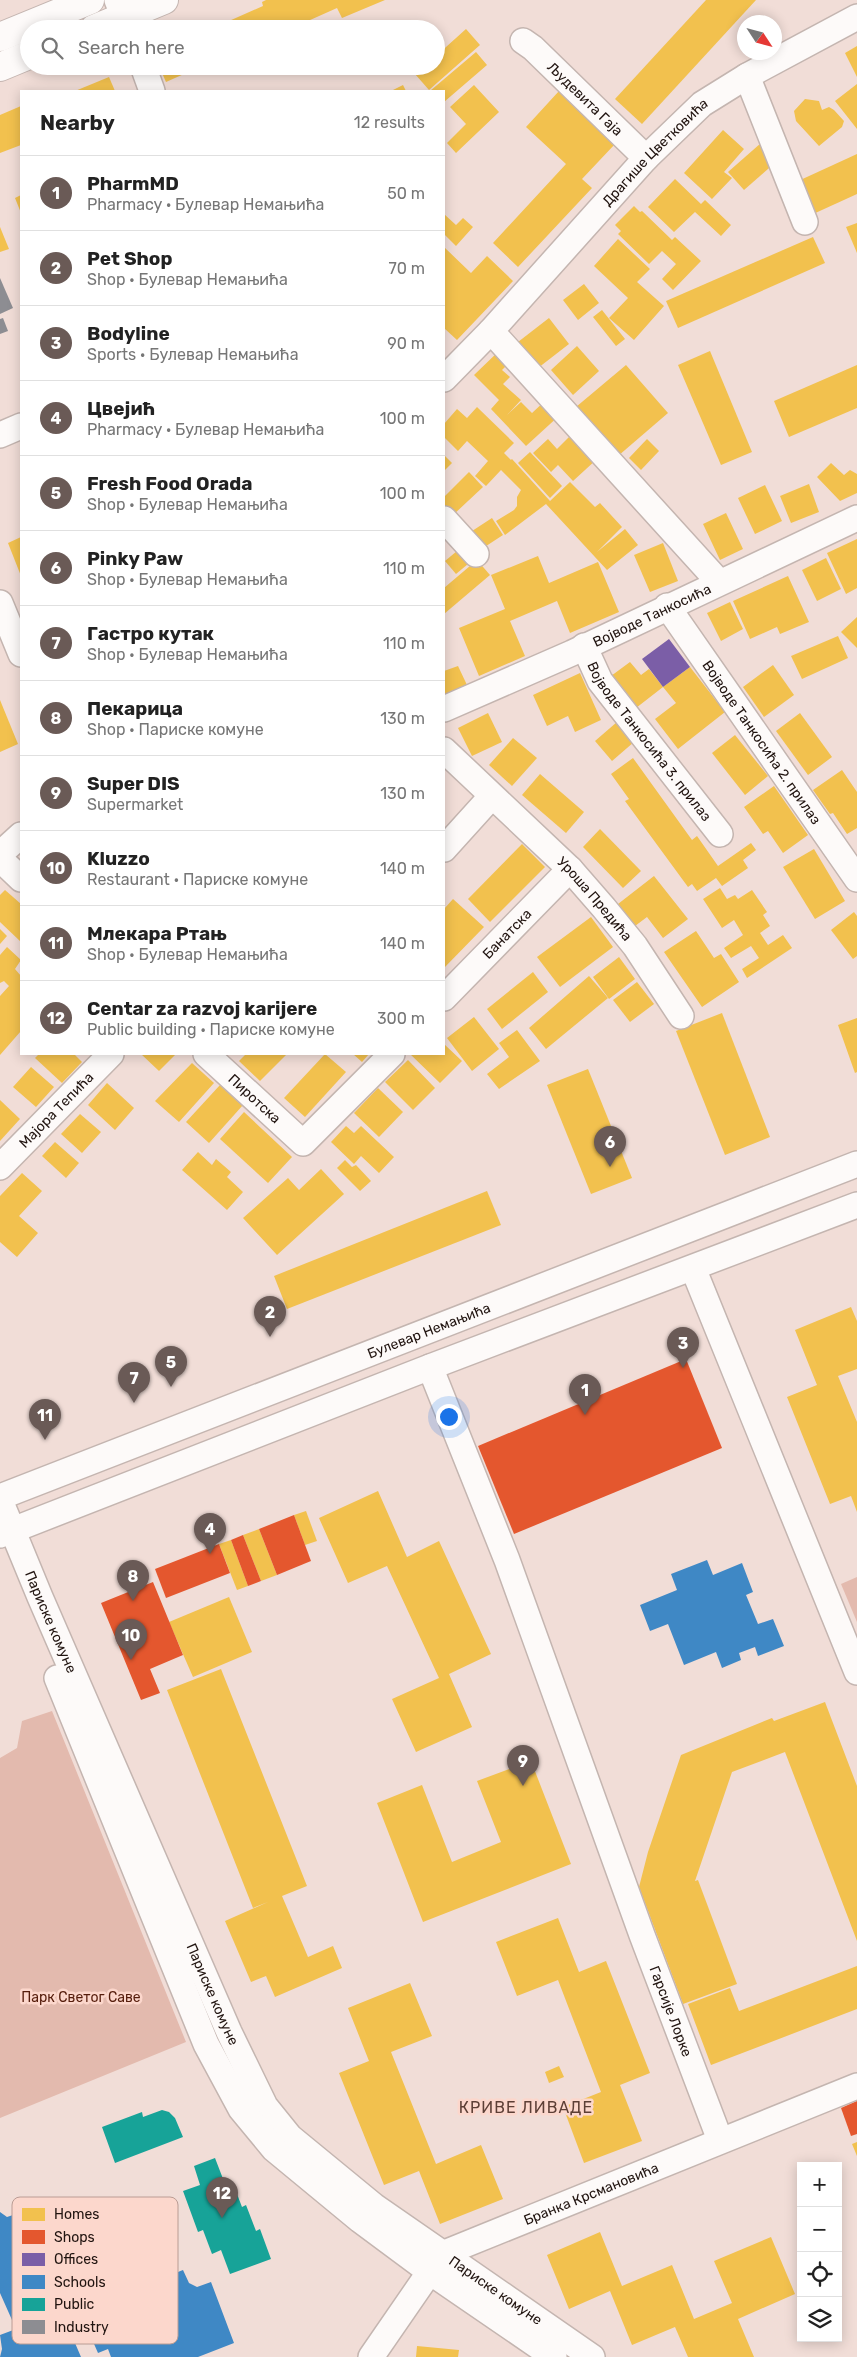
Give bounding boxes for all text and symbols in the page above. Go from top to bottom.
north arrow [737,15,782,60]
search box [20,20,445,75]
icon: search [38,34,66,62]
text: Search here [78,36,185,59]
street label: Људевита Гаја [544,58,626,139]
street label: Драгише Цветковића [599,94,711,209]
text: Nearby [40,110,115,135]
text: 12 results [354,113,425,132]
text: PharmMD [87,172,179,195]
text: 1 [52,184,60,203]
text: 50 m [387,184,425,203]
text: Pharmacy · Булевар Немањића [87,195,324,214]
text: Pet Shop [87,247,172,270]
text: 2 [51,259,61,278]
text: 70 m [388,259,425,278]
text: Shop · Булевар Немањића [87,270,288,289]
text: Bodyline [87,322,170,345]
text: 3 [51,334,61,353]
text: 90 m [387,334,425,353]
text: Sports · Булевар Немањића [87,345,299,364]
text: Цвејић [87,397,155,420]
text: 4 [51,409,61,428]
text: 100 m [380,409,425,428]
text: Pharmacy · Булевар Немањића [87,420,324,439]
text: Fresh Food Orada [87,472,253,495]
text: 5 [51,484,61,503]
text: 100 m [380,484,425,503]
text: Shop · Булевар Немањића [87,495,288,514]
text: Pinky Paw [87,547,183,570]
text: 6 [51,559,61,578]
text: 110 m [383,559,425,578]
text: Shop · Булевар Немањића [87,570,288,589]
street label: Војводе Танкосића [590,580,714,650]
text: Гастро кутак [87,622,214,645]
text: 7 [51,634,61,653]
text: 110 m [383,634,425,653]
text: Shop · Булевар Немањића [87,645,288,664]
street label: Војводе Танкосића 2. прилаз [699,657,825,827]
street label: Војводе Танкосића 3. прилаз [584,659,715,824]
text: Пекарица [87,697,183,720]
text: 8 [51,709,61,728]
text: 130 m [380,709,425,728]
text: Shop · Париске комуне [87,720,264,739]
text: Super DIS [87,772,180,795]
text: 9 [51,784,61,803]
text: 130 m [380,784,425,803]
text: Supermarket [87,795,183,814]
text: Kluzzo [87,847,150,870]
street label: Уроша Предића [554,853,636,944]
text: 10 [47,859,65,878]
text: 140 m [380,859,425,878]
text: Restaurant · Париске комуне [87,870,308,889]
street label: Банатска [479,905,535,962]
text: Млекара Ртањ [87,922,227,945]
text: 11 [48,934,64,953]
text: 140 m [380,934,425,953]
text: Shop · Булевар Немањића [87,945,288,964]
text: Centar za razvoj karijere [87,997,317,1020]
text: 12 [47,1009,65,1028]
text: 300 m [377,1009,425,1028]
text: Public building · Париске комуне [87,1020,335,1039]
street label: Мајора Тепића [15,1069,97,1151]
street label: Пиротска [225,1070,284,1127]
pin: 6 [594,1126,626,1167]
pin: 2 [254,1296,286,1337]
street label: Булевар Немањића [365,1299,493,1362]
pin: 3 [667,1327,699,1368]
pin: 5 [155,1346,187,1387]
pin: 7 [118,1362,150,1403]
pin: 1 [569,1374,601,1415]
pin: 11 [29,1399,61,1440]
your location [436,1404,462,1430]
pin: 4 [194,1513,226,1554]
pin: 8 [117,1560,149,1601]
street label: Париске комуне [22,1568,80,1676]
pin: 10 [115,1619,147,1660]
pin: 9 [507,1745,539,1786]
street label: Париске комуне [183,1941,243,2048]
street label: Гарсије Лорке [646,1964,696,2059]
park label: Парк Светог Саве [21,1989,141,2006]
district label: КРИВЕ ЛИВАДЕ [459,2098,593,2117]
street label: Бранка Крсмановића [521,2159,661,2229]
map controls [797,2162,842,2342]
button: + [797,2162,842,2207]
pin: 12 [206,2177,238,2218]
legend [12,2197,178,2344]
text: Homes [54,2206,99,2223]
button: − [797,2207,842,2252]
text: Shops [54,2229,95,2246]
text: Offices [54,2251,98,2268]
street label: Париске комуне [446,2252,546,2329]
button: locate [797,2252,842,2297]
text: Schools [54,2274,106,2291]
text: Public [54,2296,95,2313]
button: layers [797,2297,842,2342]
text: Industry [54,2319,109,2336]

